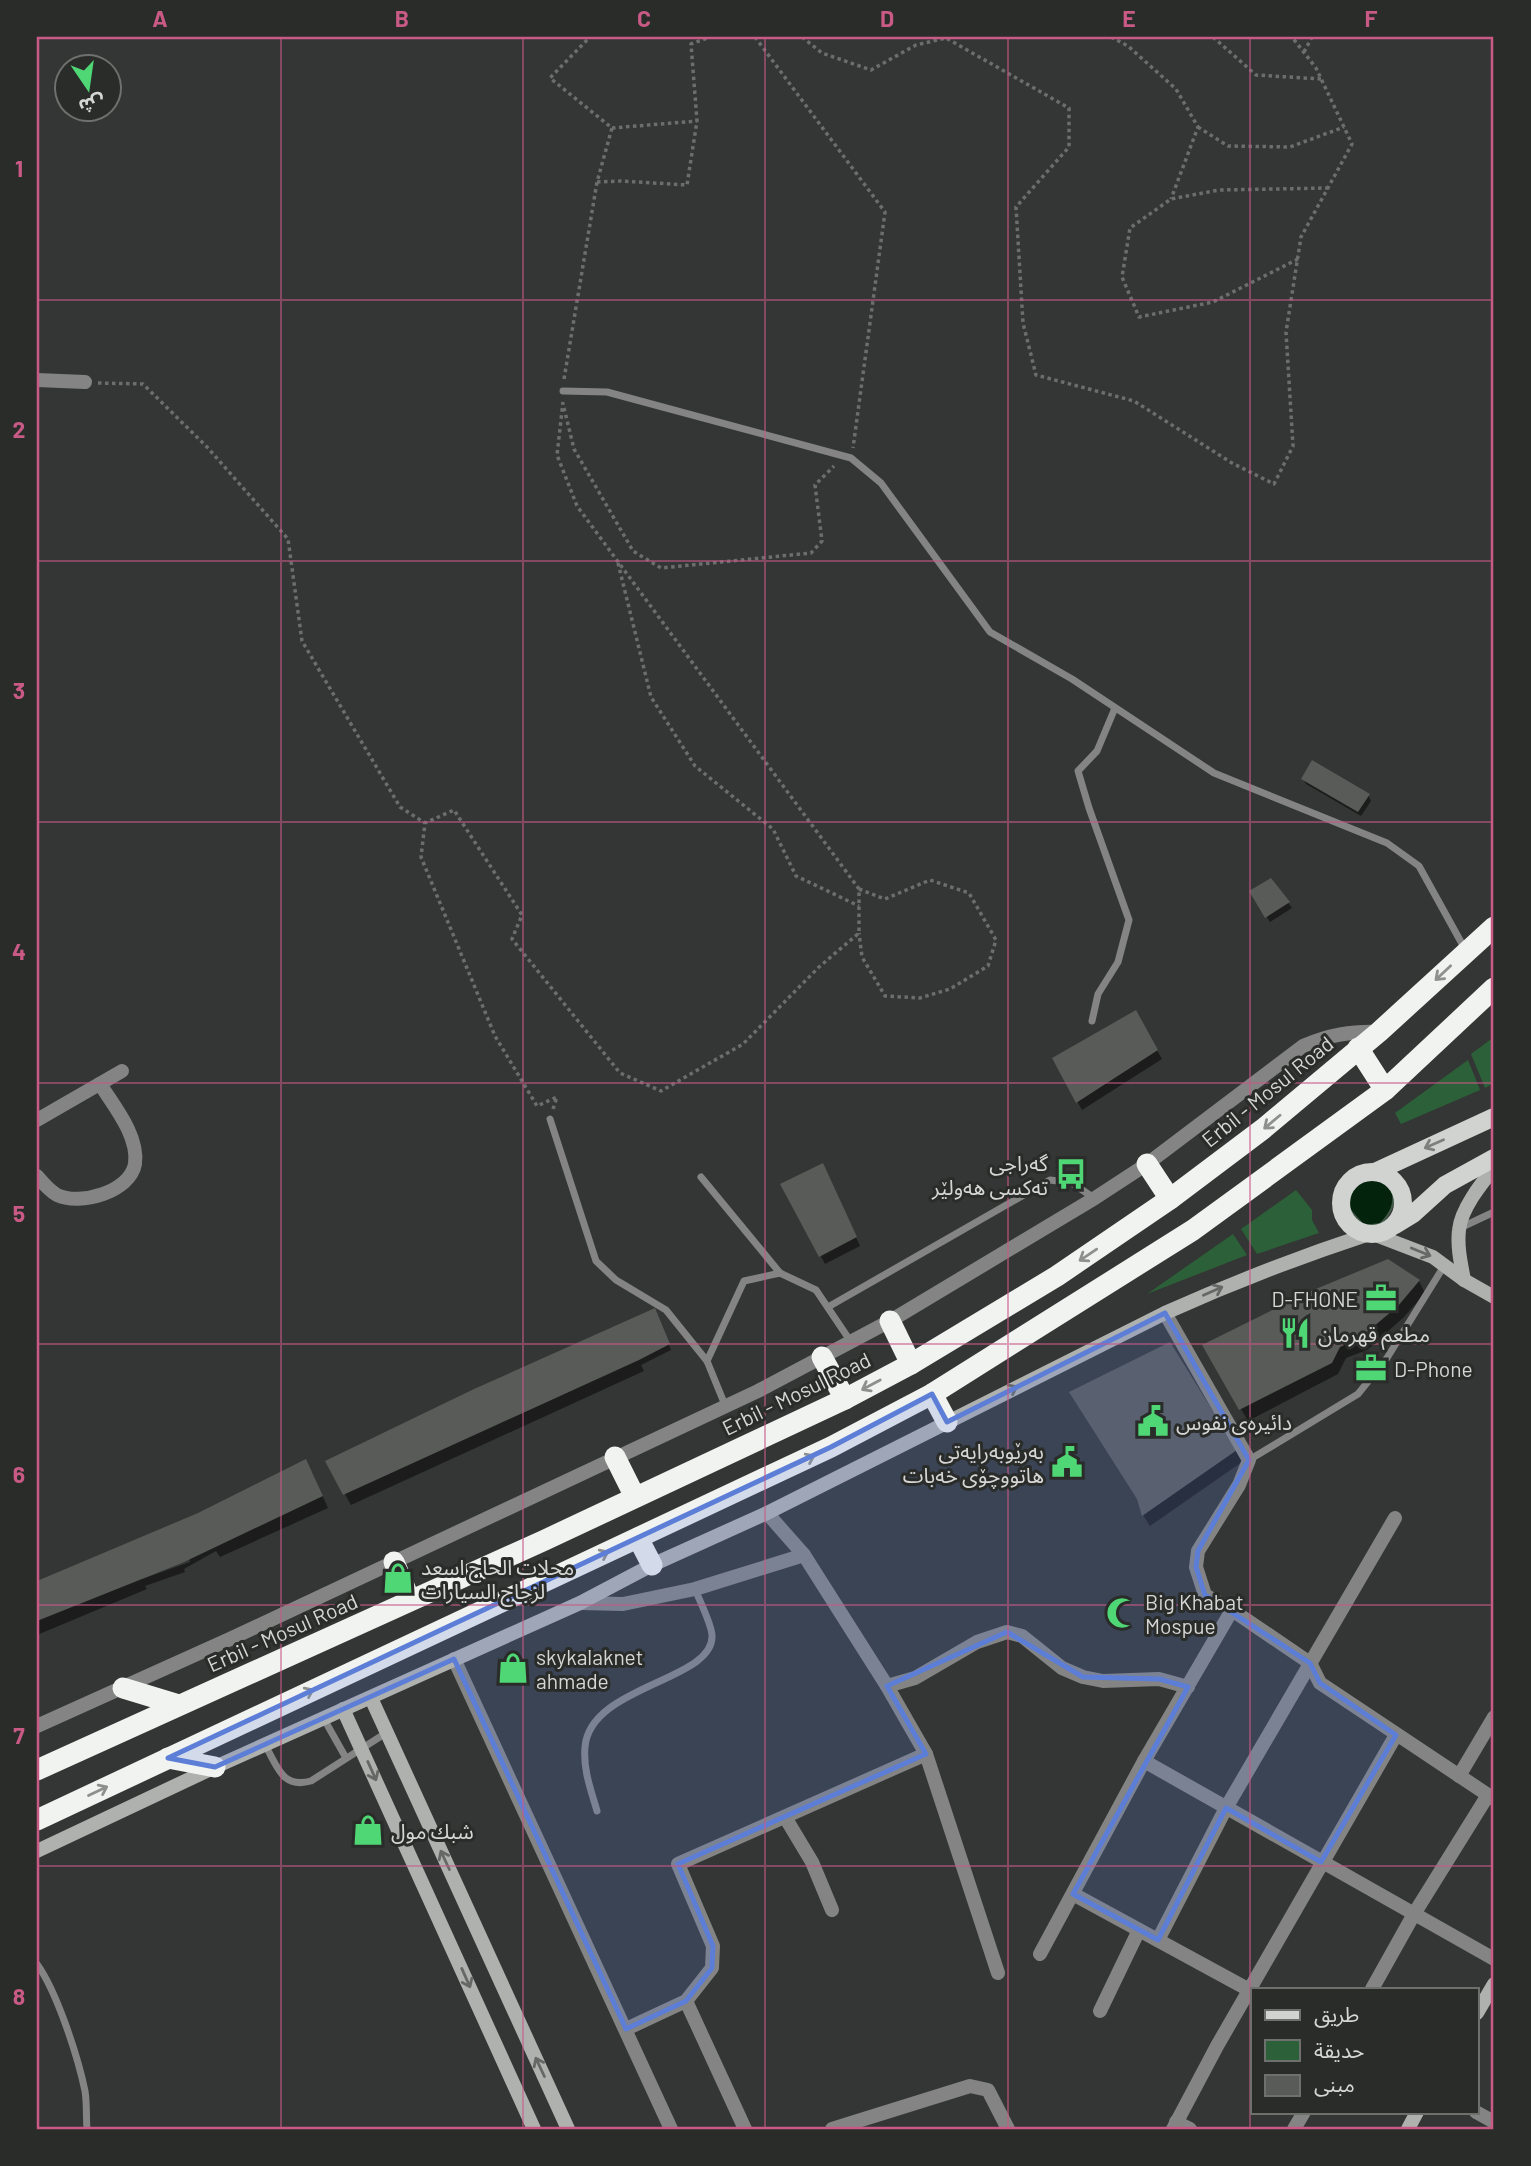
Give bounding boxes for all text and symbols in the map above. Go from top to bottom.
text: A [152,4,168,32]
text: B [395,4,409,32]
text: C [637,4,651,32]
text: D [880,4,894,32]
text: E [1122,4,1136,32]
text: F [1365,4,1378,32]
north arrow [52,52,122,122]
text: ش [77,91,107,119]
text: 1 [15,154,23,182]
text: 2 [13,415,25,443]
text: 3 [13,676,25,704]
text: 4 [12,937,26,965]
one-way arrow [1435,964,1452,981]
street label: Erbil - Mosul Road [1196,1030,1338,1152]
one-way arrow [1263,1114,1281,1130]
one-way arrow [1424,1138,1446,1151]
place label: گەراجی تەکسی هەولێر [931,1150,1048,1200]
bus stop icon: گەراجی تەکسی هەولێر [1054,1157,1088,1191]
text: 5 [13,1199,25,1227]
one-way arrow [1410,1247,1432,1260]
one-way arrow [1079,1248,1098,1262]
office icon: D-FHONE [1364,1281,1398,1315]
one-way arrow [1201,1284,1223,1297]
place label: D-FHONE [1271,1286,1358,1311]
restaurant icon: مطعم قهرمان [1278,1316,1312,1350]
place label: مطعم قهرمان [1318,1321,1430,1350]
street label: Erbil - Mosul Road [718,1346,874,1440]
office icon: D-Phone [1354,1351,1388,1385]
place label: D-Phone [1394,1356,1473,1381]
one-way arrow [862,1378,882,1392]
one-way arrow [997,1384,1018,1398]
public building icon: دائیرەی نفوس [1136,1404,1170,1438]
place label: دائیرەی نفوس [1176,1409,1292,1435]
place label: به‌رێوبه‌رایه‌تی هاتووچۆی خه‌بات [903,1438,1044,1489]
public building icon: به‌رێوبه‌رایه‌تی هاتووچۆی خه‌بات [1050,1445,1084,1479]
one-way arrow [794,1453,815,1466]
text: 6 [13,1460,25,1488]
one-way arrow [588,1549,609,1563]
place label: محلات الحاج اسعد لزجاج السيارات [421,1554,574,1607]
shop icon: محلات الحاج اسعد لزجاج السيارات [381,1561,415,1595]
street label: Erbil - Mosul Road [203,1588,361,1676]
place label: Big Khabat Mospue [1145,1589,1244,1638]
mosque icon: Big Khabat Mospue [1105,1596,1139,1630]
place label: skykalaknet ahmade [536,1644,643,1693]
shop icon: skykalaknet ahmade [496,1651,530,1685]
one-way arrow [293,1687,314,1701]
text: 7 [13,1721,25,1749]
one-way arrow [366,1760,379,1781]
one-way arrow [87,1784,108,1797]
shop icon: شبك مول [351,1813,385,1847]
place label: شبك مول [391,1818,474,1844]
one-way arrow [438,1850,451,1872]
one-way arrow [460,1967,473,1988]
text: 8 [13,1982,25,2010]
legend [1251,1988,1478,2114]
text: طريق [1314,2001,1359,2028]
text: حديقة [1314,2037,1364,2062]
one-way arrow [533,2057,546,2078]
text: مبنى [1314,2071,1355,2097]

